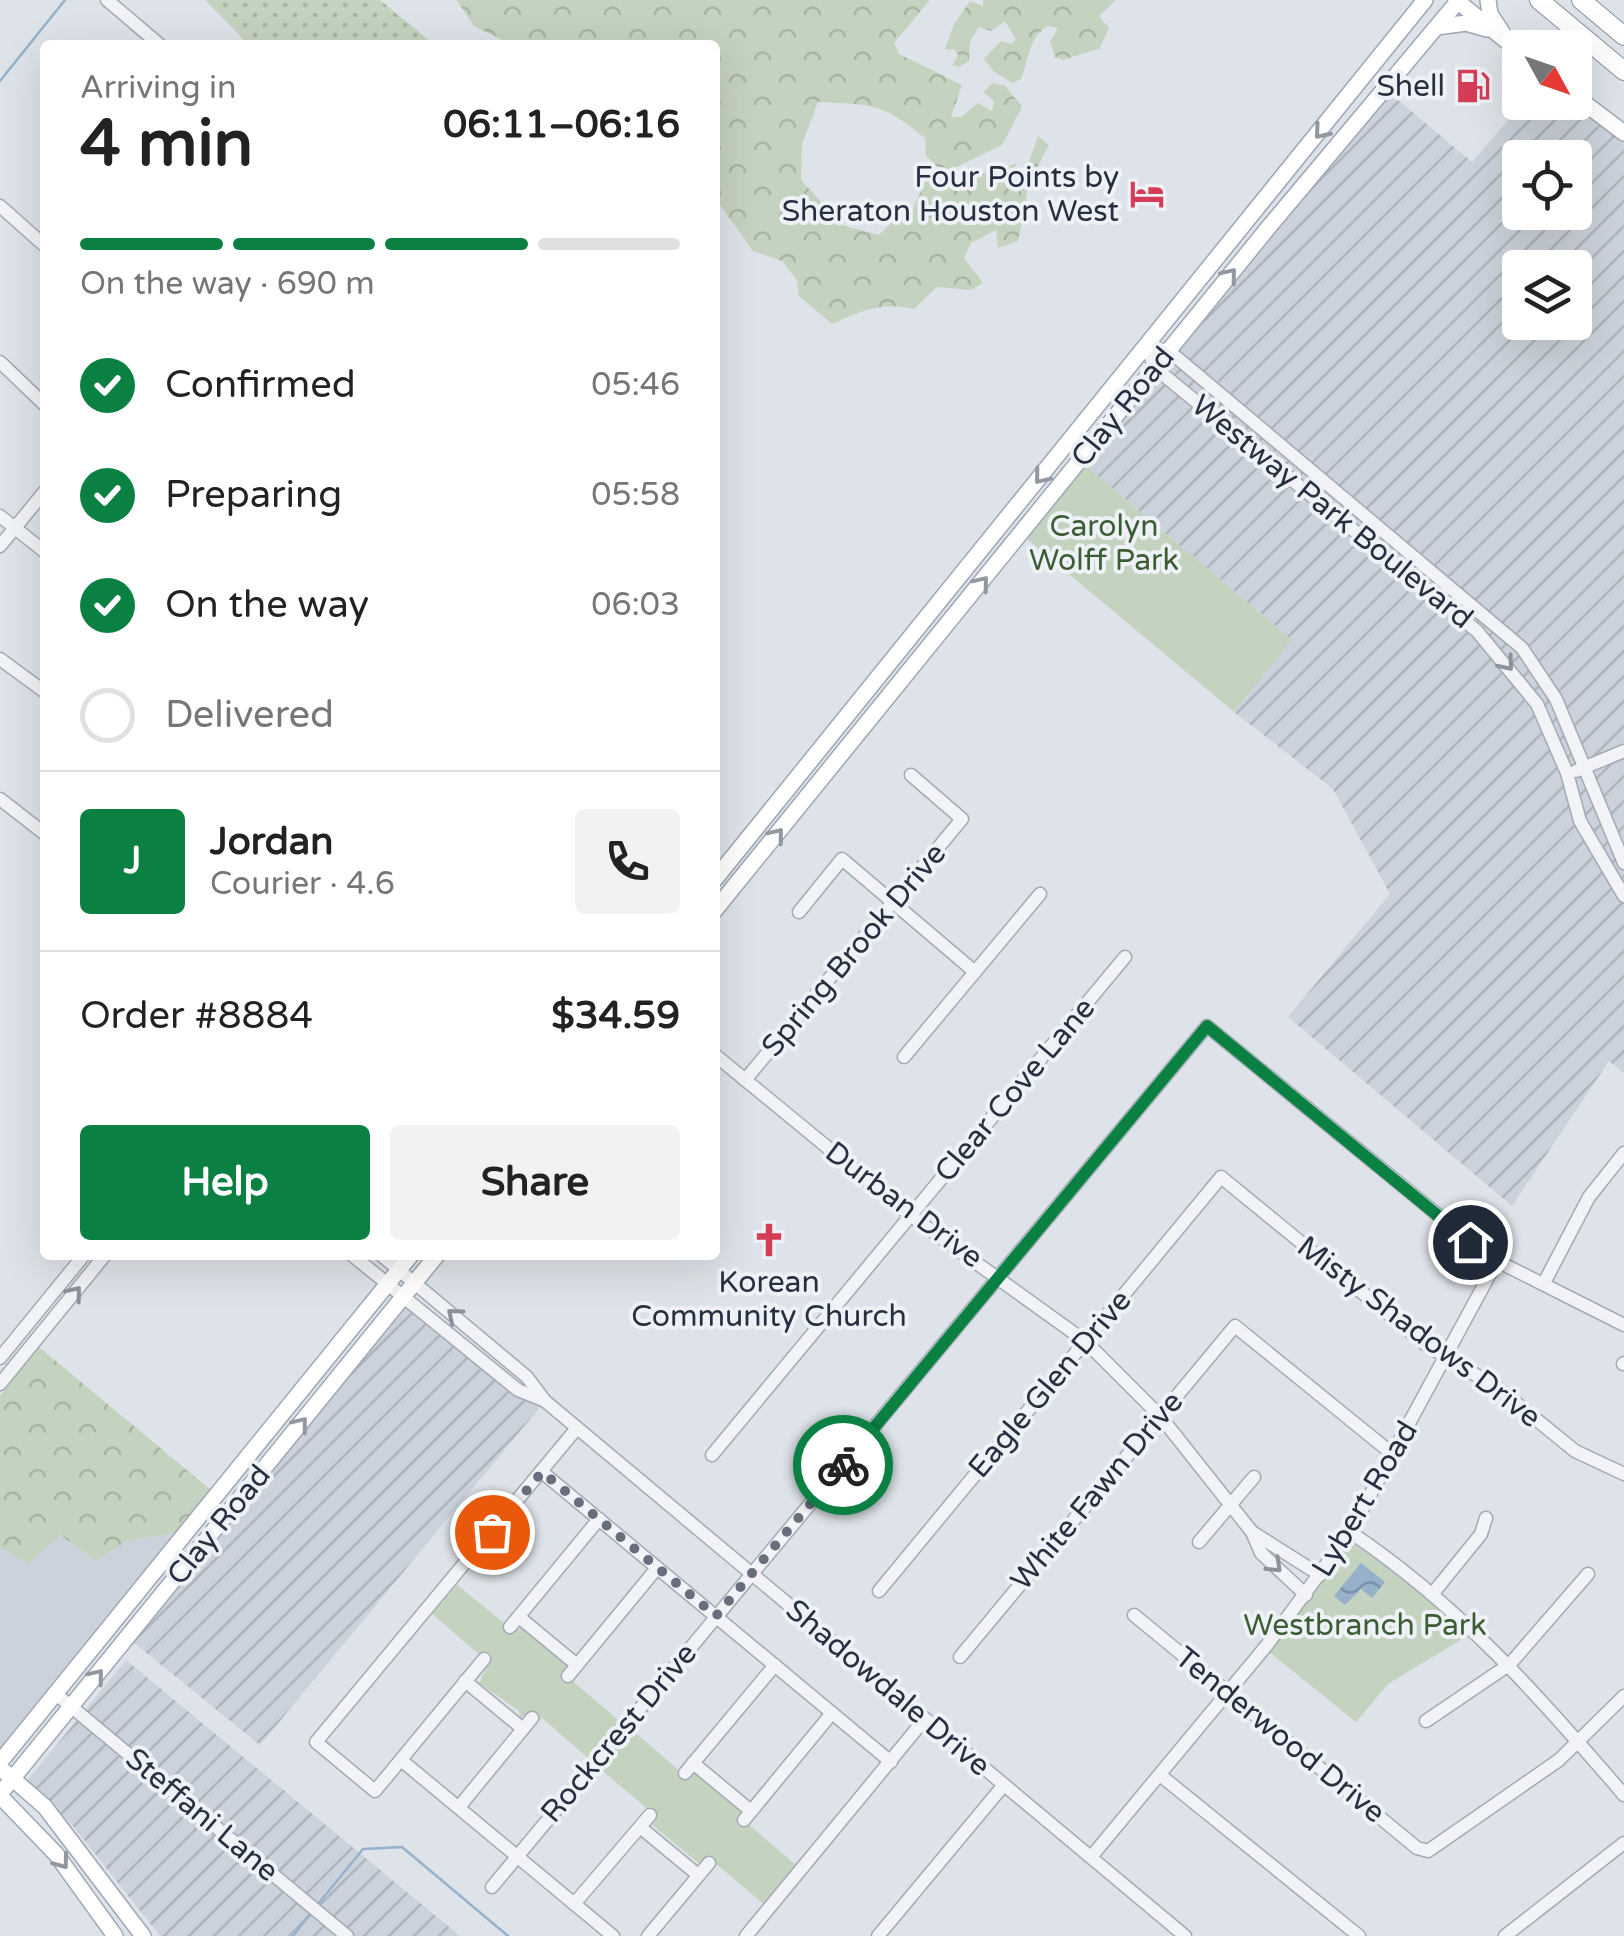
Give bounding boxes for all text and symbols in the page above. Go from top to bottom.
north arrow [1502,30,1592,120]
map controls [1502,30,1592,340]
fuel station icon: Shell [1454,67,1492,105]
place label: Shell [1377,68,1445,105]
text: Arriving in [80,69,237,107]
text: 06:11–06:16 [443,102,680,148]
text: 4 min [80,105,253,184]
one-way arrow [1315,120,1333,138]
button: locate [1502,140,1592,230]
place label: Four Points by Sheraton Houston West [782,159,1119,230]
hotel icon: Four Points by Sheraton Houston West [1128,175,1166,213]
button: layers [1502,250,1592,340]
text: On the way · 690 m [80,265,375,303]
one-way arrow [1218,268,1236,286]
street label: Clay Road [1063,339,1183,475]
icon: check [80,358,135,413]
text: Confirmed [165,362,356,408]
text: 05:46 [591,366,680,404]
street label: Westway Park Boulevard [1184,387,1480,637]
one-way arrow [1035,465,1053,483]
icon: check [80,468,135,523]
text: Preparing [165,472,342,518]
text: 05:58 [591,476,680,514]
park label: Carolyn Wolff Park [1029,508,1179,579]
one-way arrow [970,576,988,594]
icon: check [80,578,135,633]
text: On the way [165,582,369,628]
text: 06:03 [591,586,680,624]
one-way arrow [1495,652,1513,670]
text: Delivered [165,692,334,738]
button: phone [575,809,680,914]
text: Jordan [210,819,333,865]
one-way arrow [765,828,783,846]
street label: Spring Brook Drive [754,836,954,1064]
text: J [124,838,141,884]
text: Courier · 4.6 [210,865,395,903]
street label: Clear Cove Lane [927,990,1103,1190]
text: Order #8884 [80,993,313,1039]
text: $34.59 [551,993,680,1039]
button: Help [80,1125,370,1240]
button: Share [390,1125,680,1240]
street label: Durban Drive [818,1134,990,1276]
pin [1428,1200,1513,1285]
icon: home [1443,1215,1498,1270]
church icon: Korean Community Church [750,1221,788,1259]
street label: Misty Shadows Drive [1290,1228,1548,1436]
place label: Korean Community Church [631,1264,907,1335]
street label: Eagle Glen Drive [961,1282,1139,1486]
one-way arrow [63,1286,81,1304]
one-way arrow [447,1309,465,1327]
street label: White Fawn Drive [1003,1384,1191,1598]
street label: Lybert Road [1304,1414,1426,1584]
courier [793,1415,893,1515]
one-way arrow [289,1417,307,1435]
icon: bike [816,1438,871,1493]
street label: Clay Road [159,1457,279,1593]
pin [450,1490,535,1575]
icon: bag [465,1505,520,1560]
one-way arrow [1264,1555,1282,1573]
street label: Shadowdale Drive [778,1592,998,1784]
park label: Westbranch Park [1243,1607,1487,1644]
street label: Rockcrest Drive [533,1636,705,1830]
street label: Tenderwood Drive [1167,1639,1393,1831]
one-way arrow [85,1670,103,1688]
street label: Steffani Lane [118,1740,286,1890]
one-way arrow [51,1851,68,1869]

